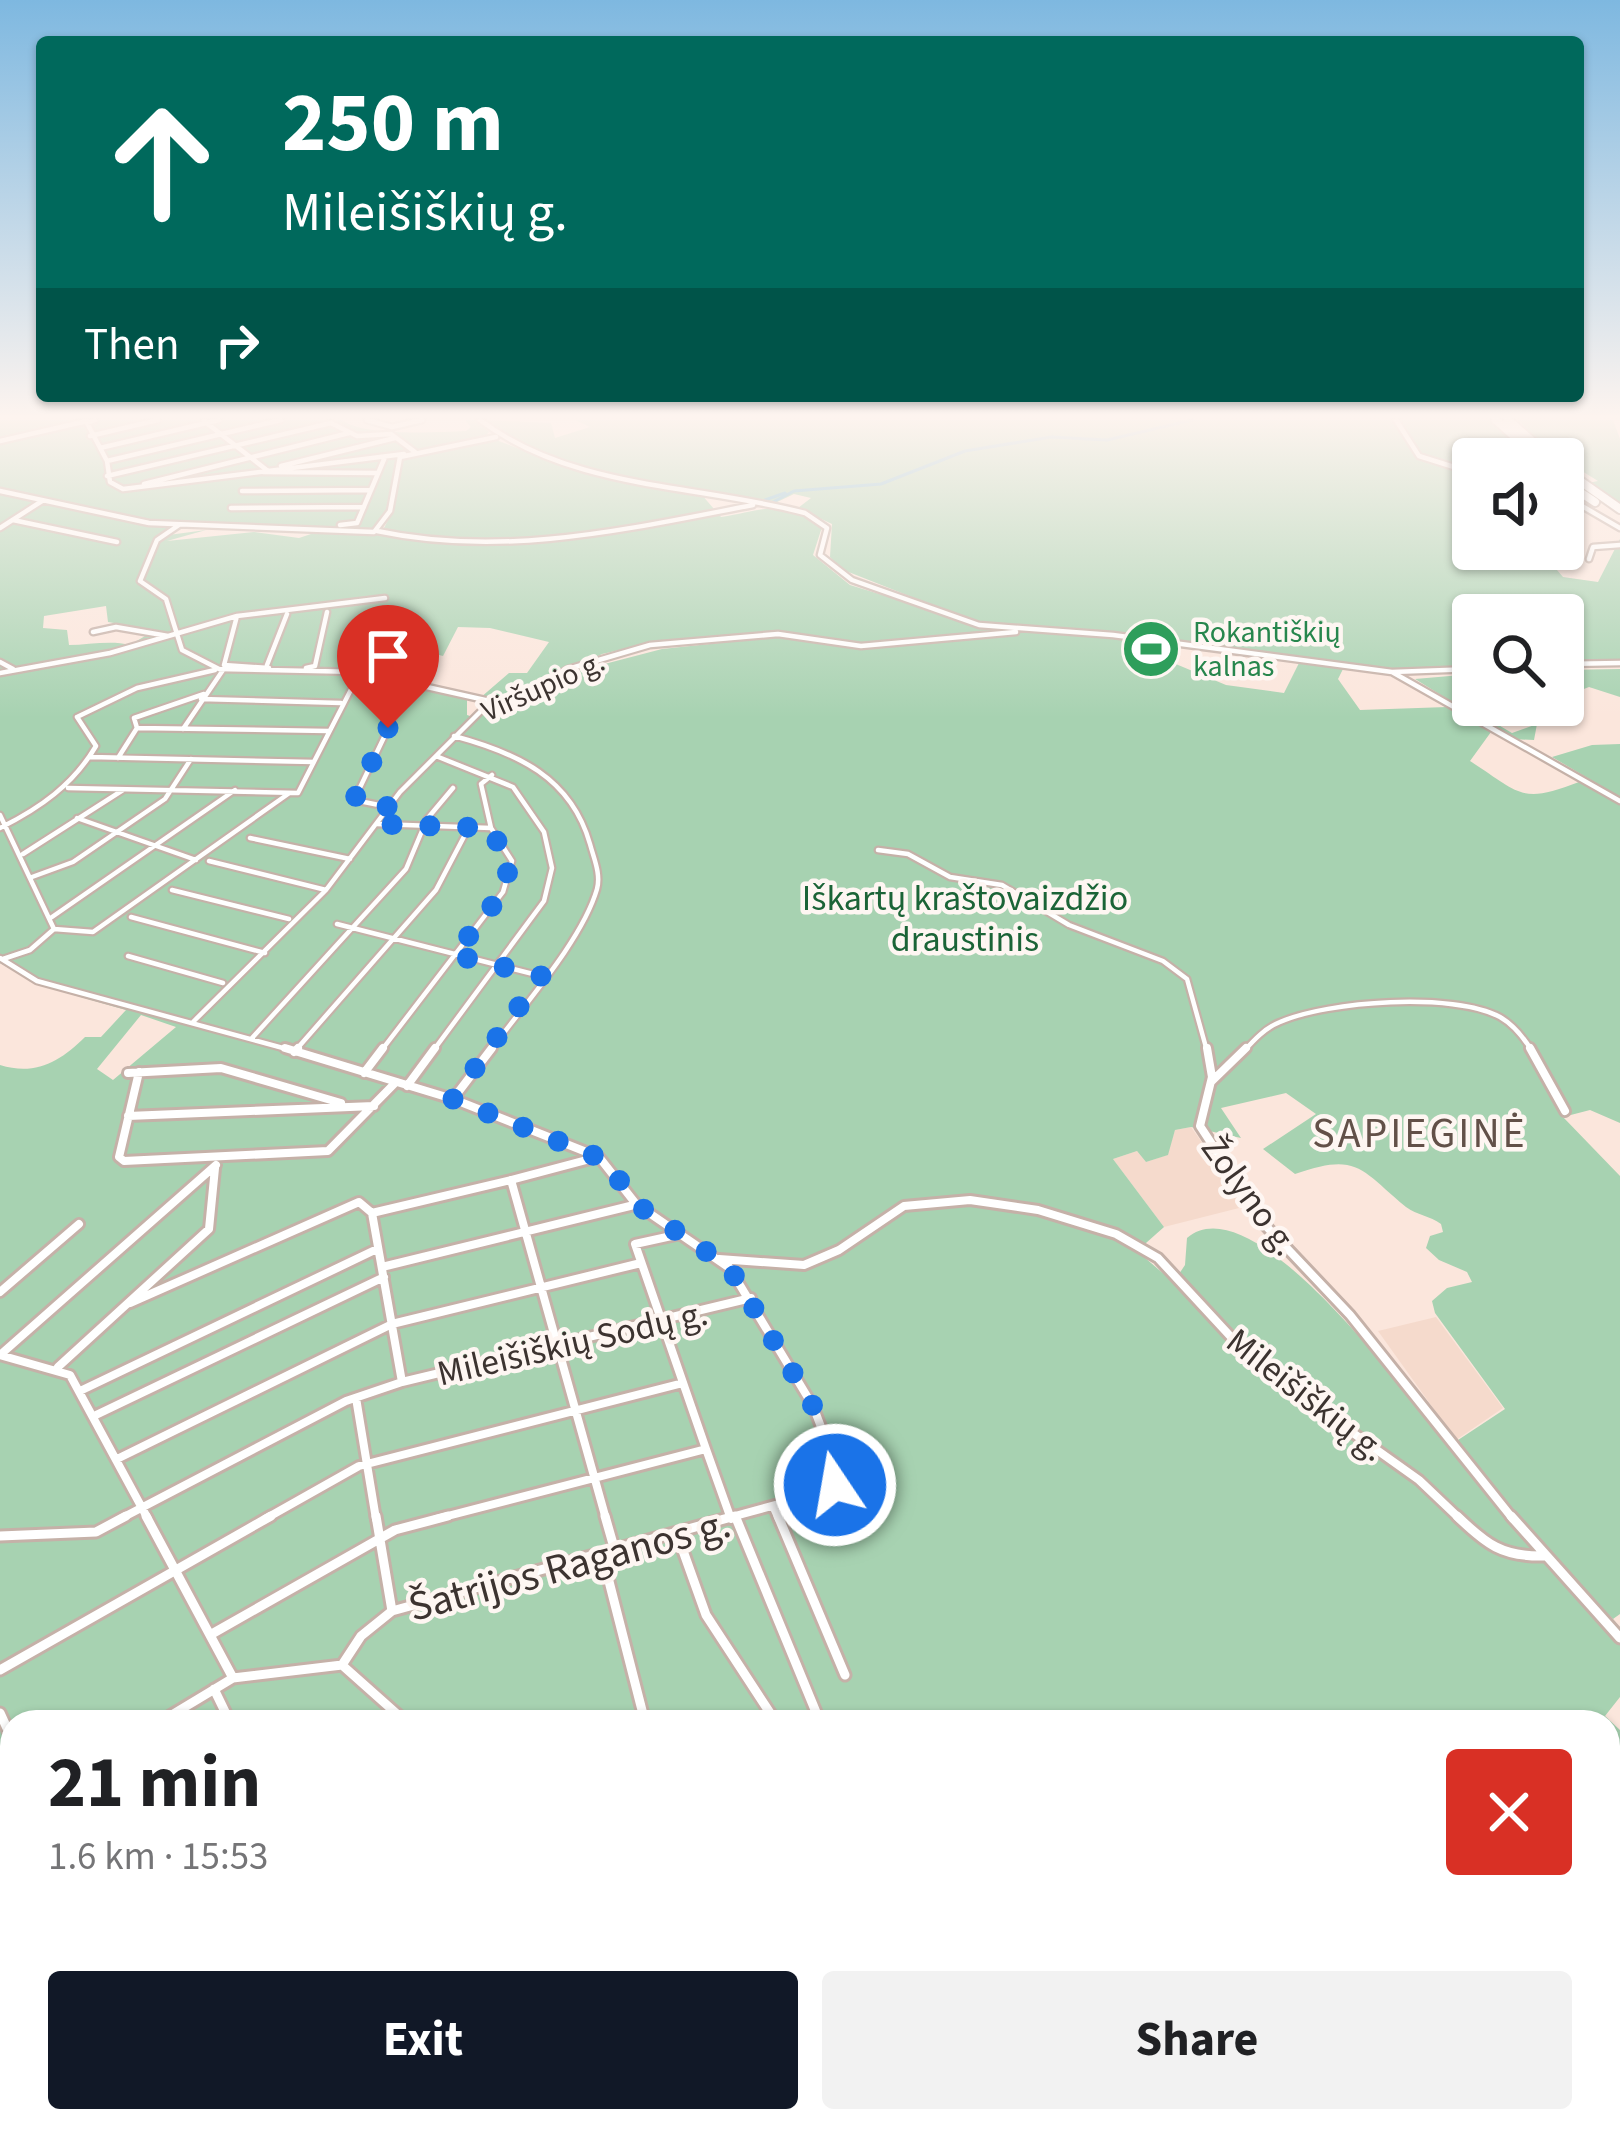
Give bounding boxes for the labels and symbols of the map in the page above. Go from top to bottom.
pin [337,605,439,728]
place label: Rokantiškių kalnas [1193,611,1341,688]
sports icon: Rokantiškių kalnas [1120,618,1182,680]
street label: Viršupio g. [475,640,612,733]
park label: Iškartų kraštovaizdžio draustinis [802,873,1128,965]
district label: SAPIEGINĖ [1312,1104,1528,1164]
street label: Žolyno g. [1189,1125,1311,1267]
street label: Mileišiškių Sodų g. [432,1288,713,1399]
street label: Mileišiškių g. [1215,1316,1397,1474]
position arrow [772,1422,898,1548]
street label: Šatrijos Raganos g. [402,1494,737,1638]

